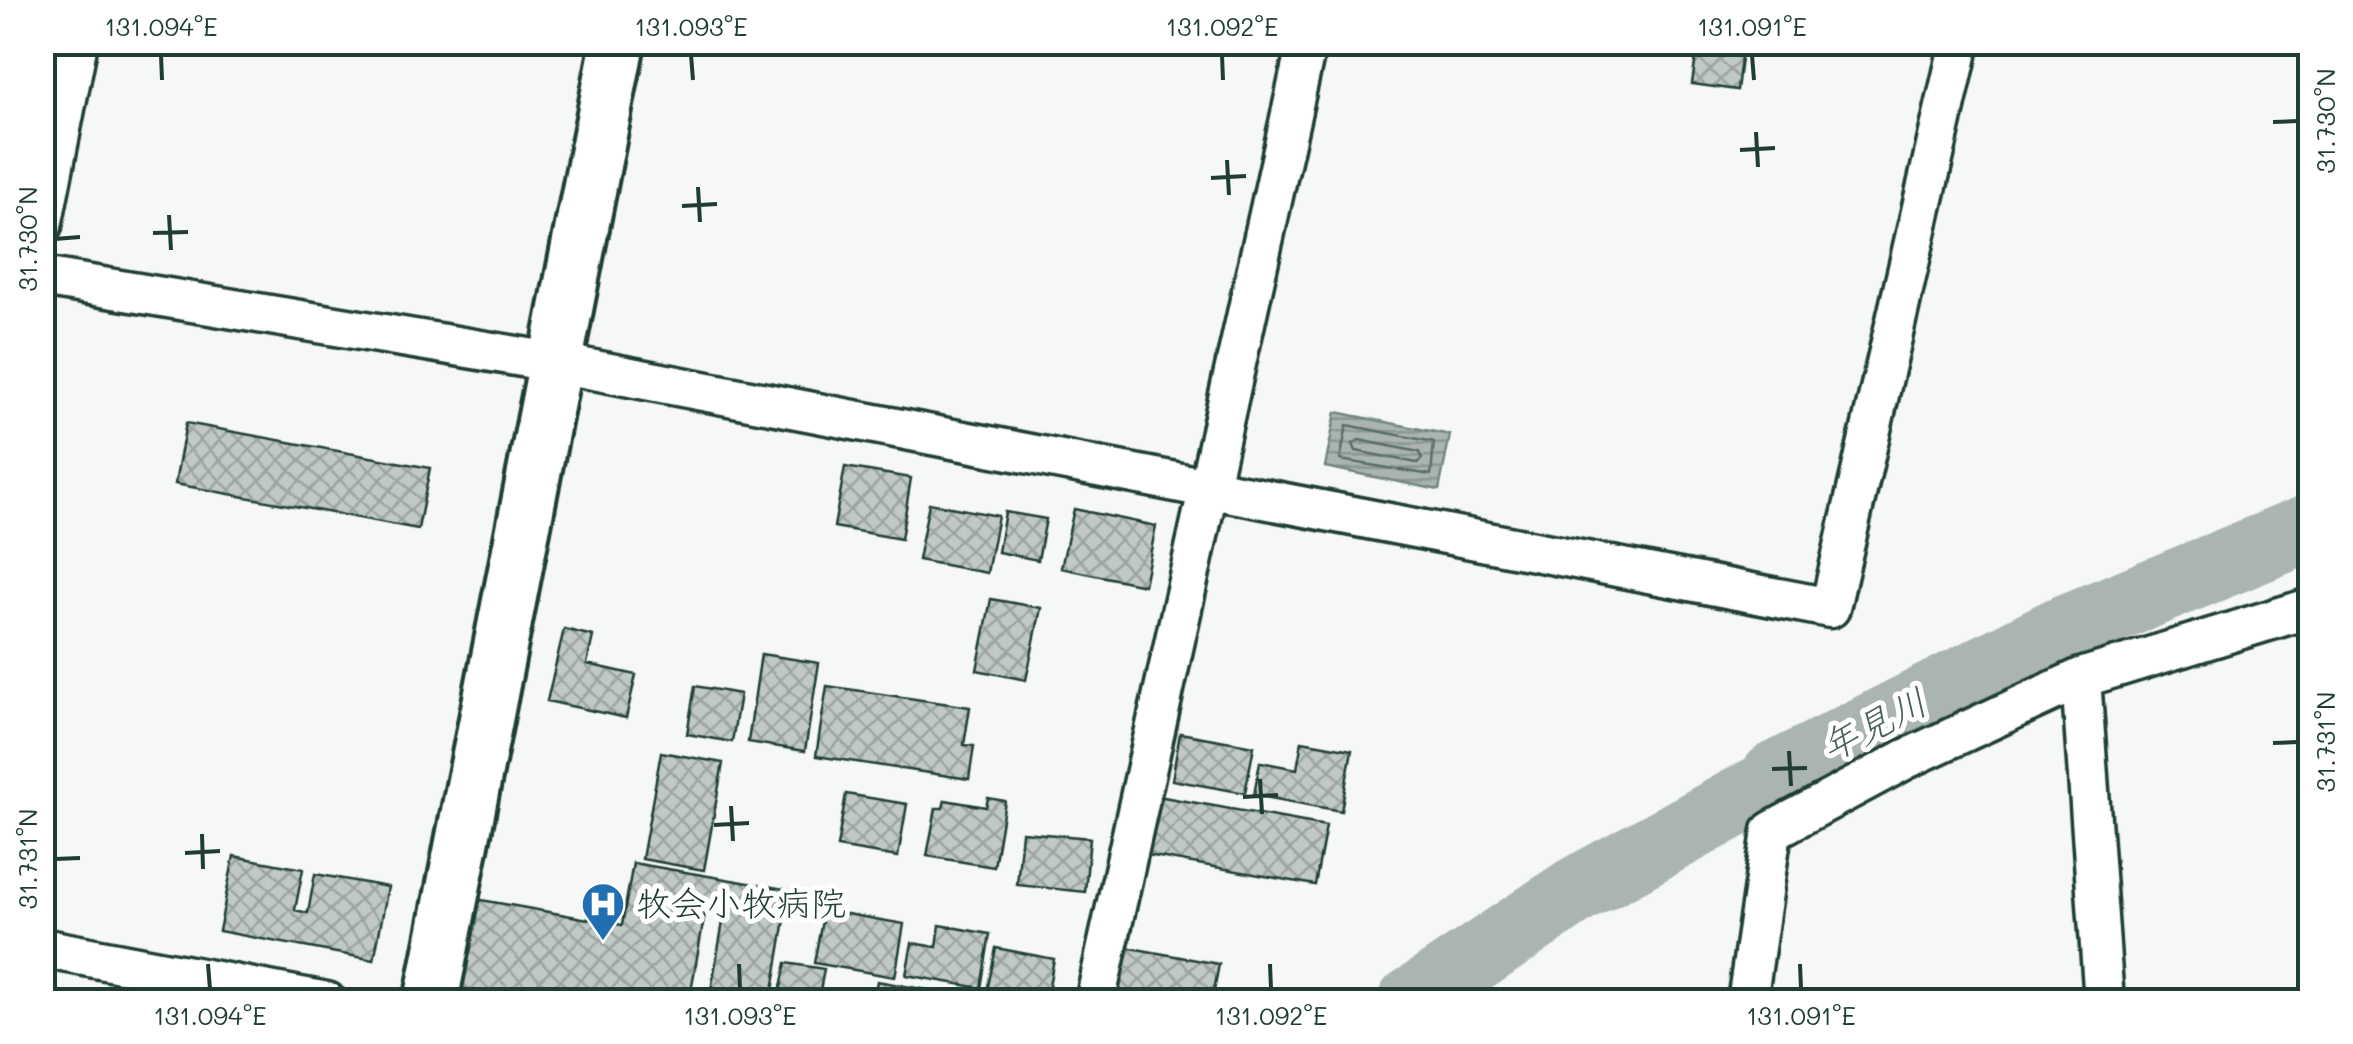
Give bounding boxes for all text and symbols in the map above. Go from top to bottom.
text: 131.094°E [104,10,218,42]
text: 131.093°E [634,10,748,42]
text: 131.092°E [1166,10,1278,42]
text: 131.091°E [1697,10,1807,42]
text: 31.730°N [2309,68,2341,174]
text: 31.730°N [11,186,43,292]
water label: 年見川 [1811,675,1935,771]
text: 31.731°N [2309,691,2341,793]
text: 31.731°N [11,808,43,910]
place label: 牧会小牧病院 [636,879,846,925]
hospital icon: 牧会小牧病院 [580,881,626,942]
text: 131.094°E [153,999,267,1031]
text: 131.093°E [683,999,797,1031]
text: 131.092°E [1215,999,1327,1031]
text: 131.091°E [1746,999,1856,1031]

